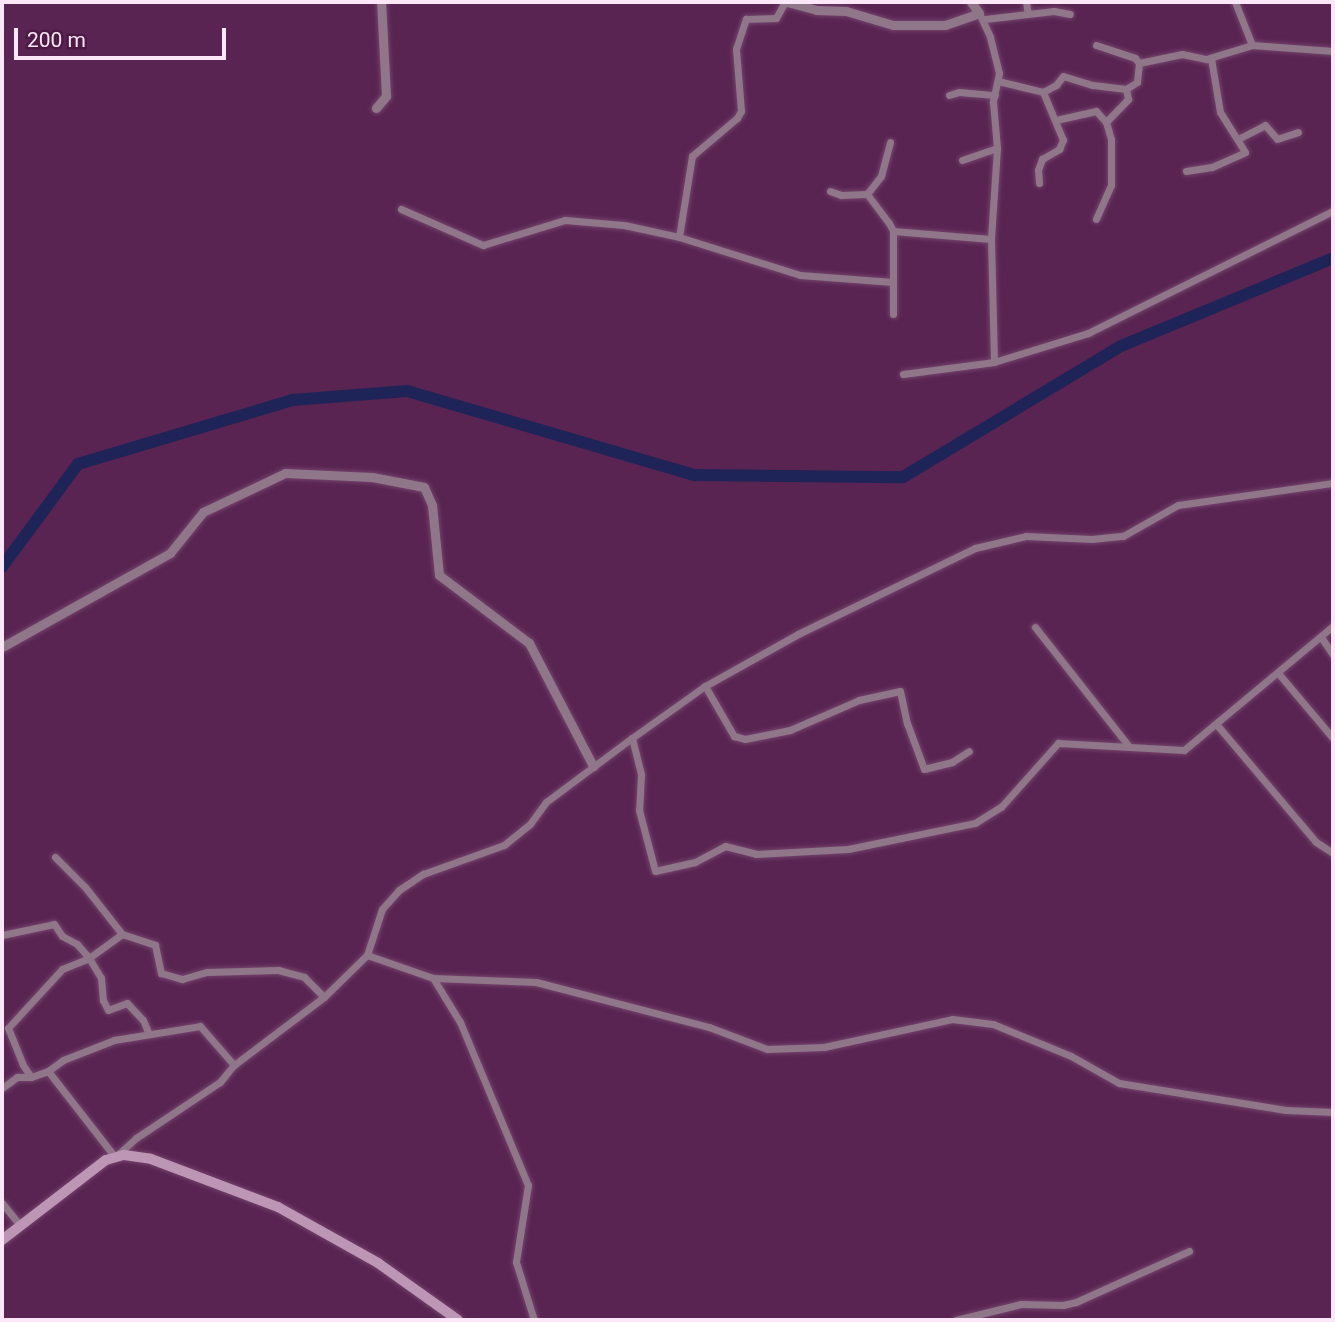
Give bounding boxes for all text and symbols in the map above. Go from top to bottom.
scale bar [18,14,229,58]
text: 200 m [27,28,86,52]

